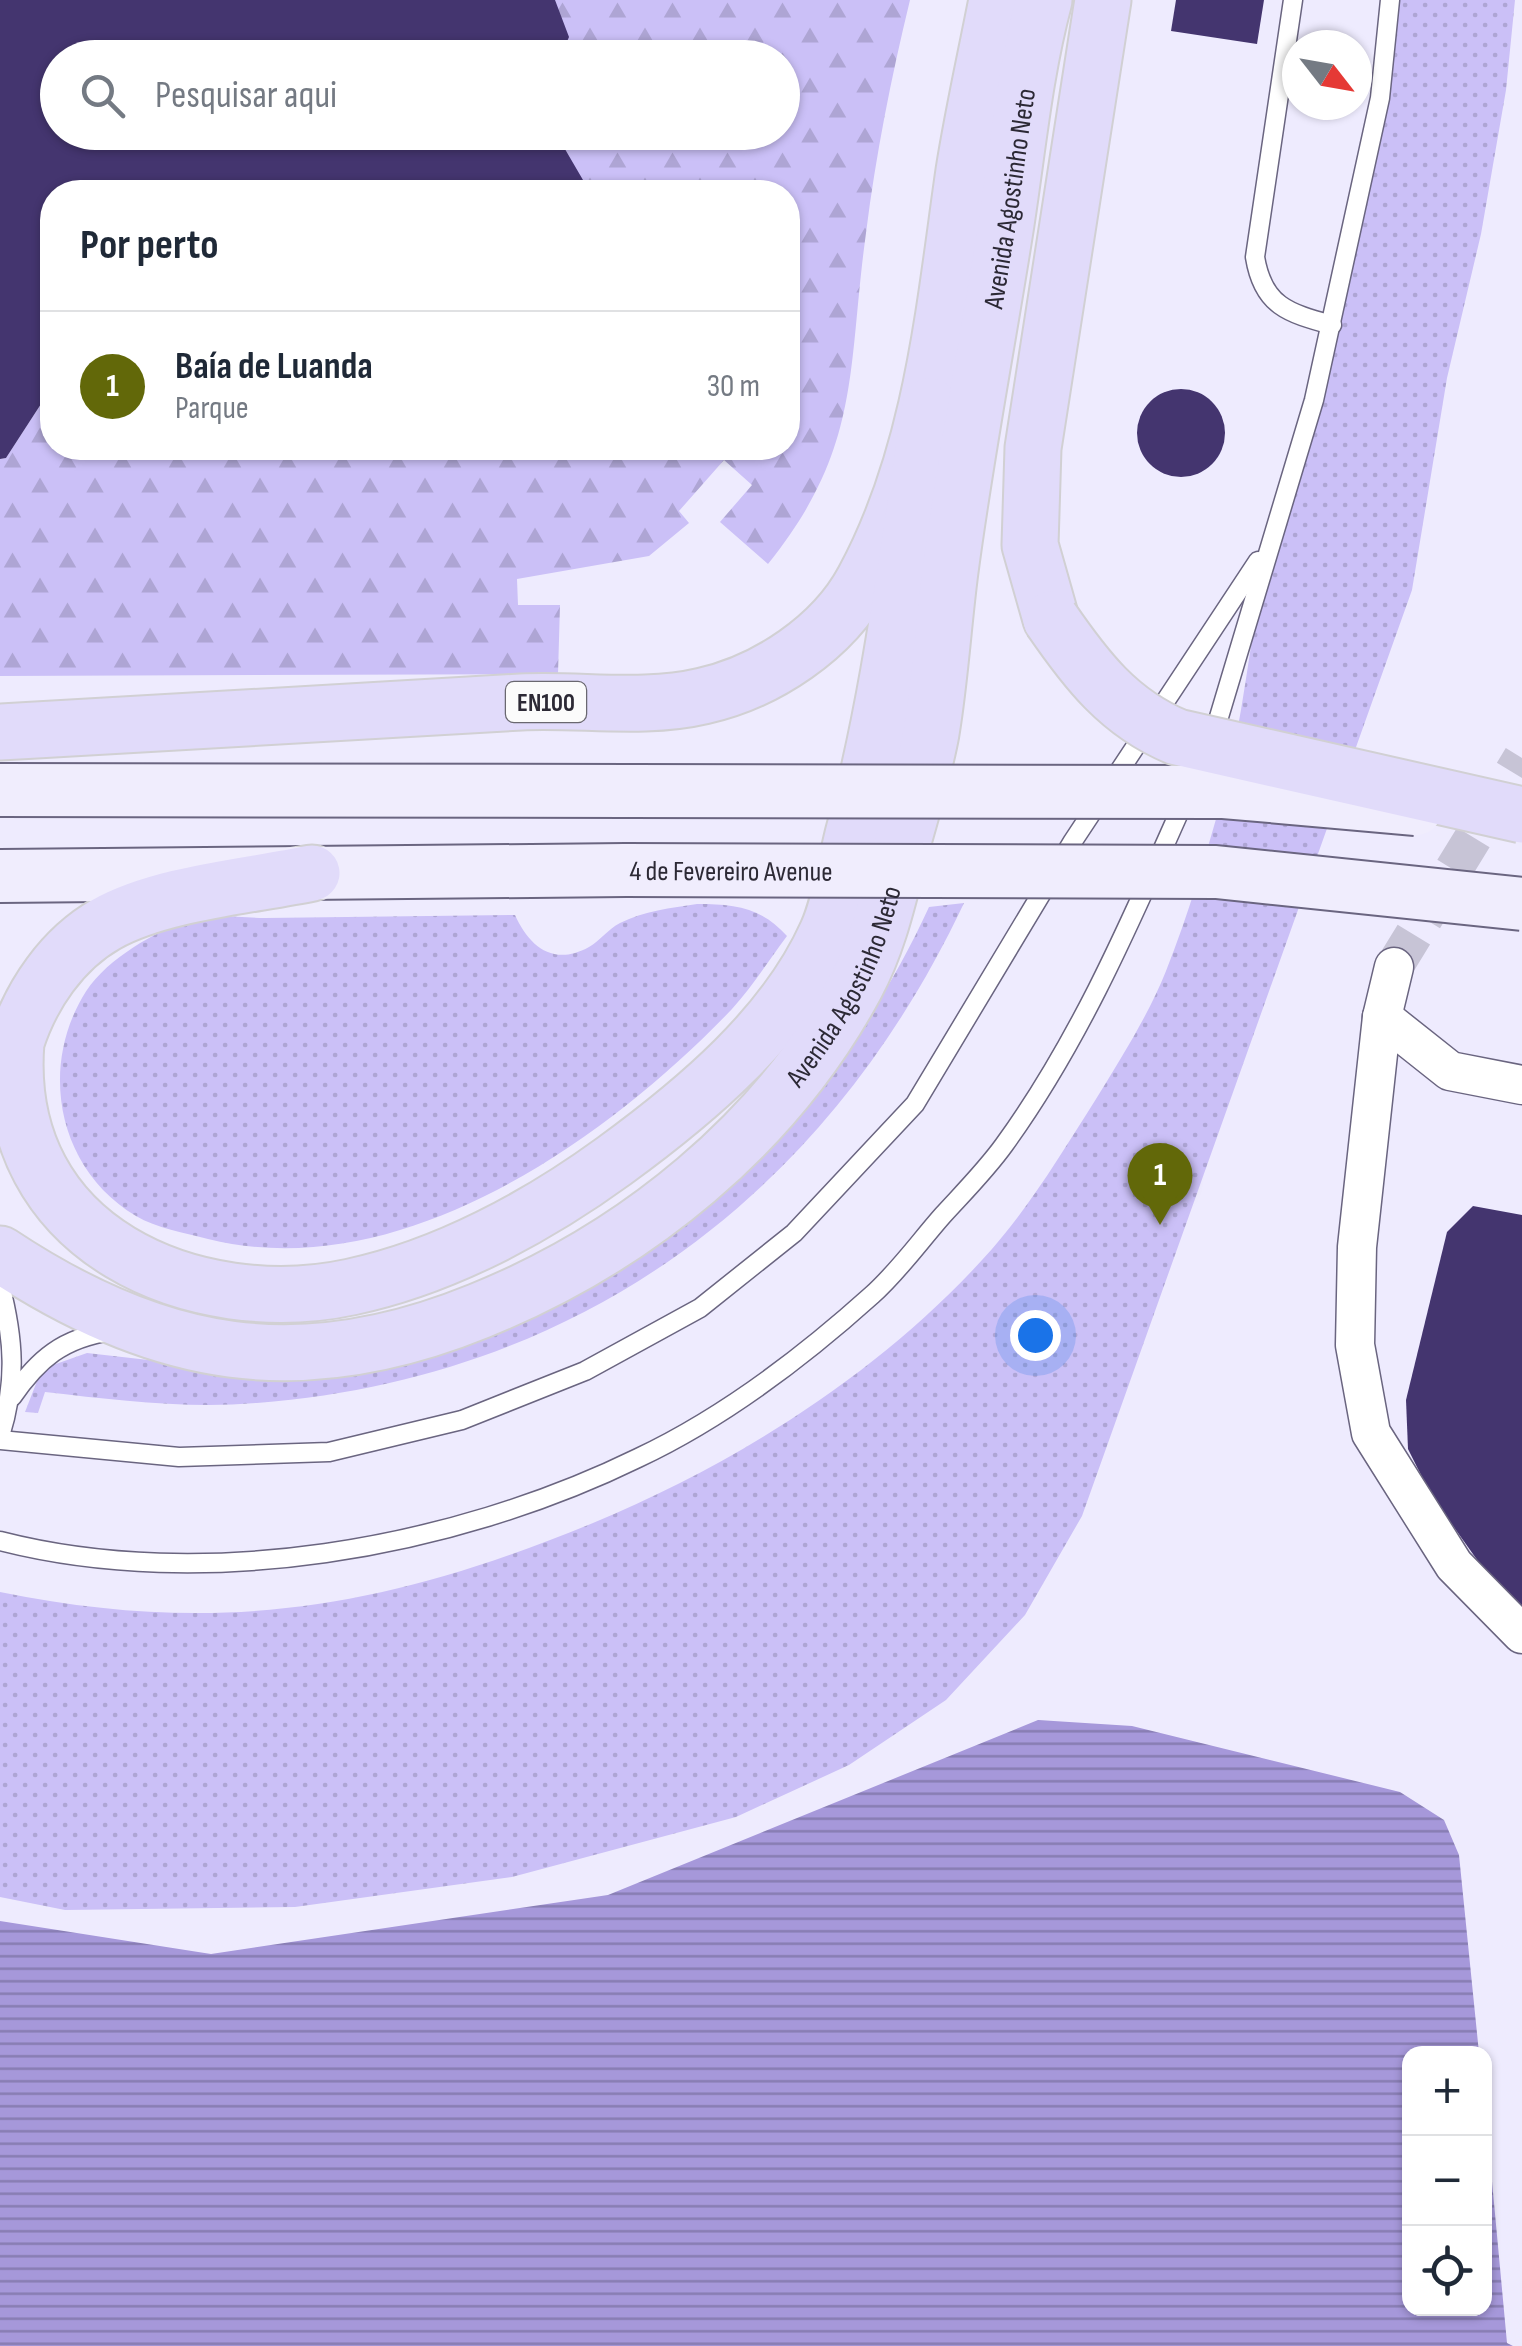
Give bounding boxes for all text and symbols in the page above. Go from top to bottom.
north arrow [1282,30,1372,120]
search box [40,40,800,150]
icon: search [75,68,130,123]
text: Pesquisar aqui [155,73,337,118]
street label: Avenida Agostinho Neto [977,86,1043,312]
text: Por perto [80,220,219,271]
text: Baía de Luanda [175,344,373,389]
text: 1 [106,367,119,406]
text: 30 m [707,367,760,406]
text: Parque [175,389,249,428]
road number: EN100 [506,682,586,722]
street label: 4 de Fevereiro Avenue [629,855,833,889]
street label: Avenida Agostinho Neto [779,883,909,1094]
pin: 1 [1128,1142,1192,1225]
your location [1010,1310,1061,1361]
map controls [1402,2046,1492,2316]
button: + [1402,2046,1492,2136]
button: − [1402,2136,1492,2226]
button: locate [1402,2226,1492,2316]

